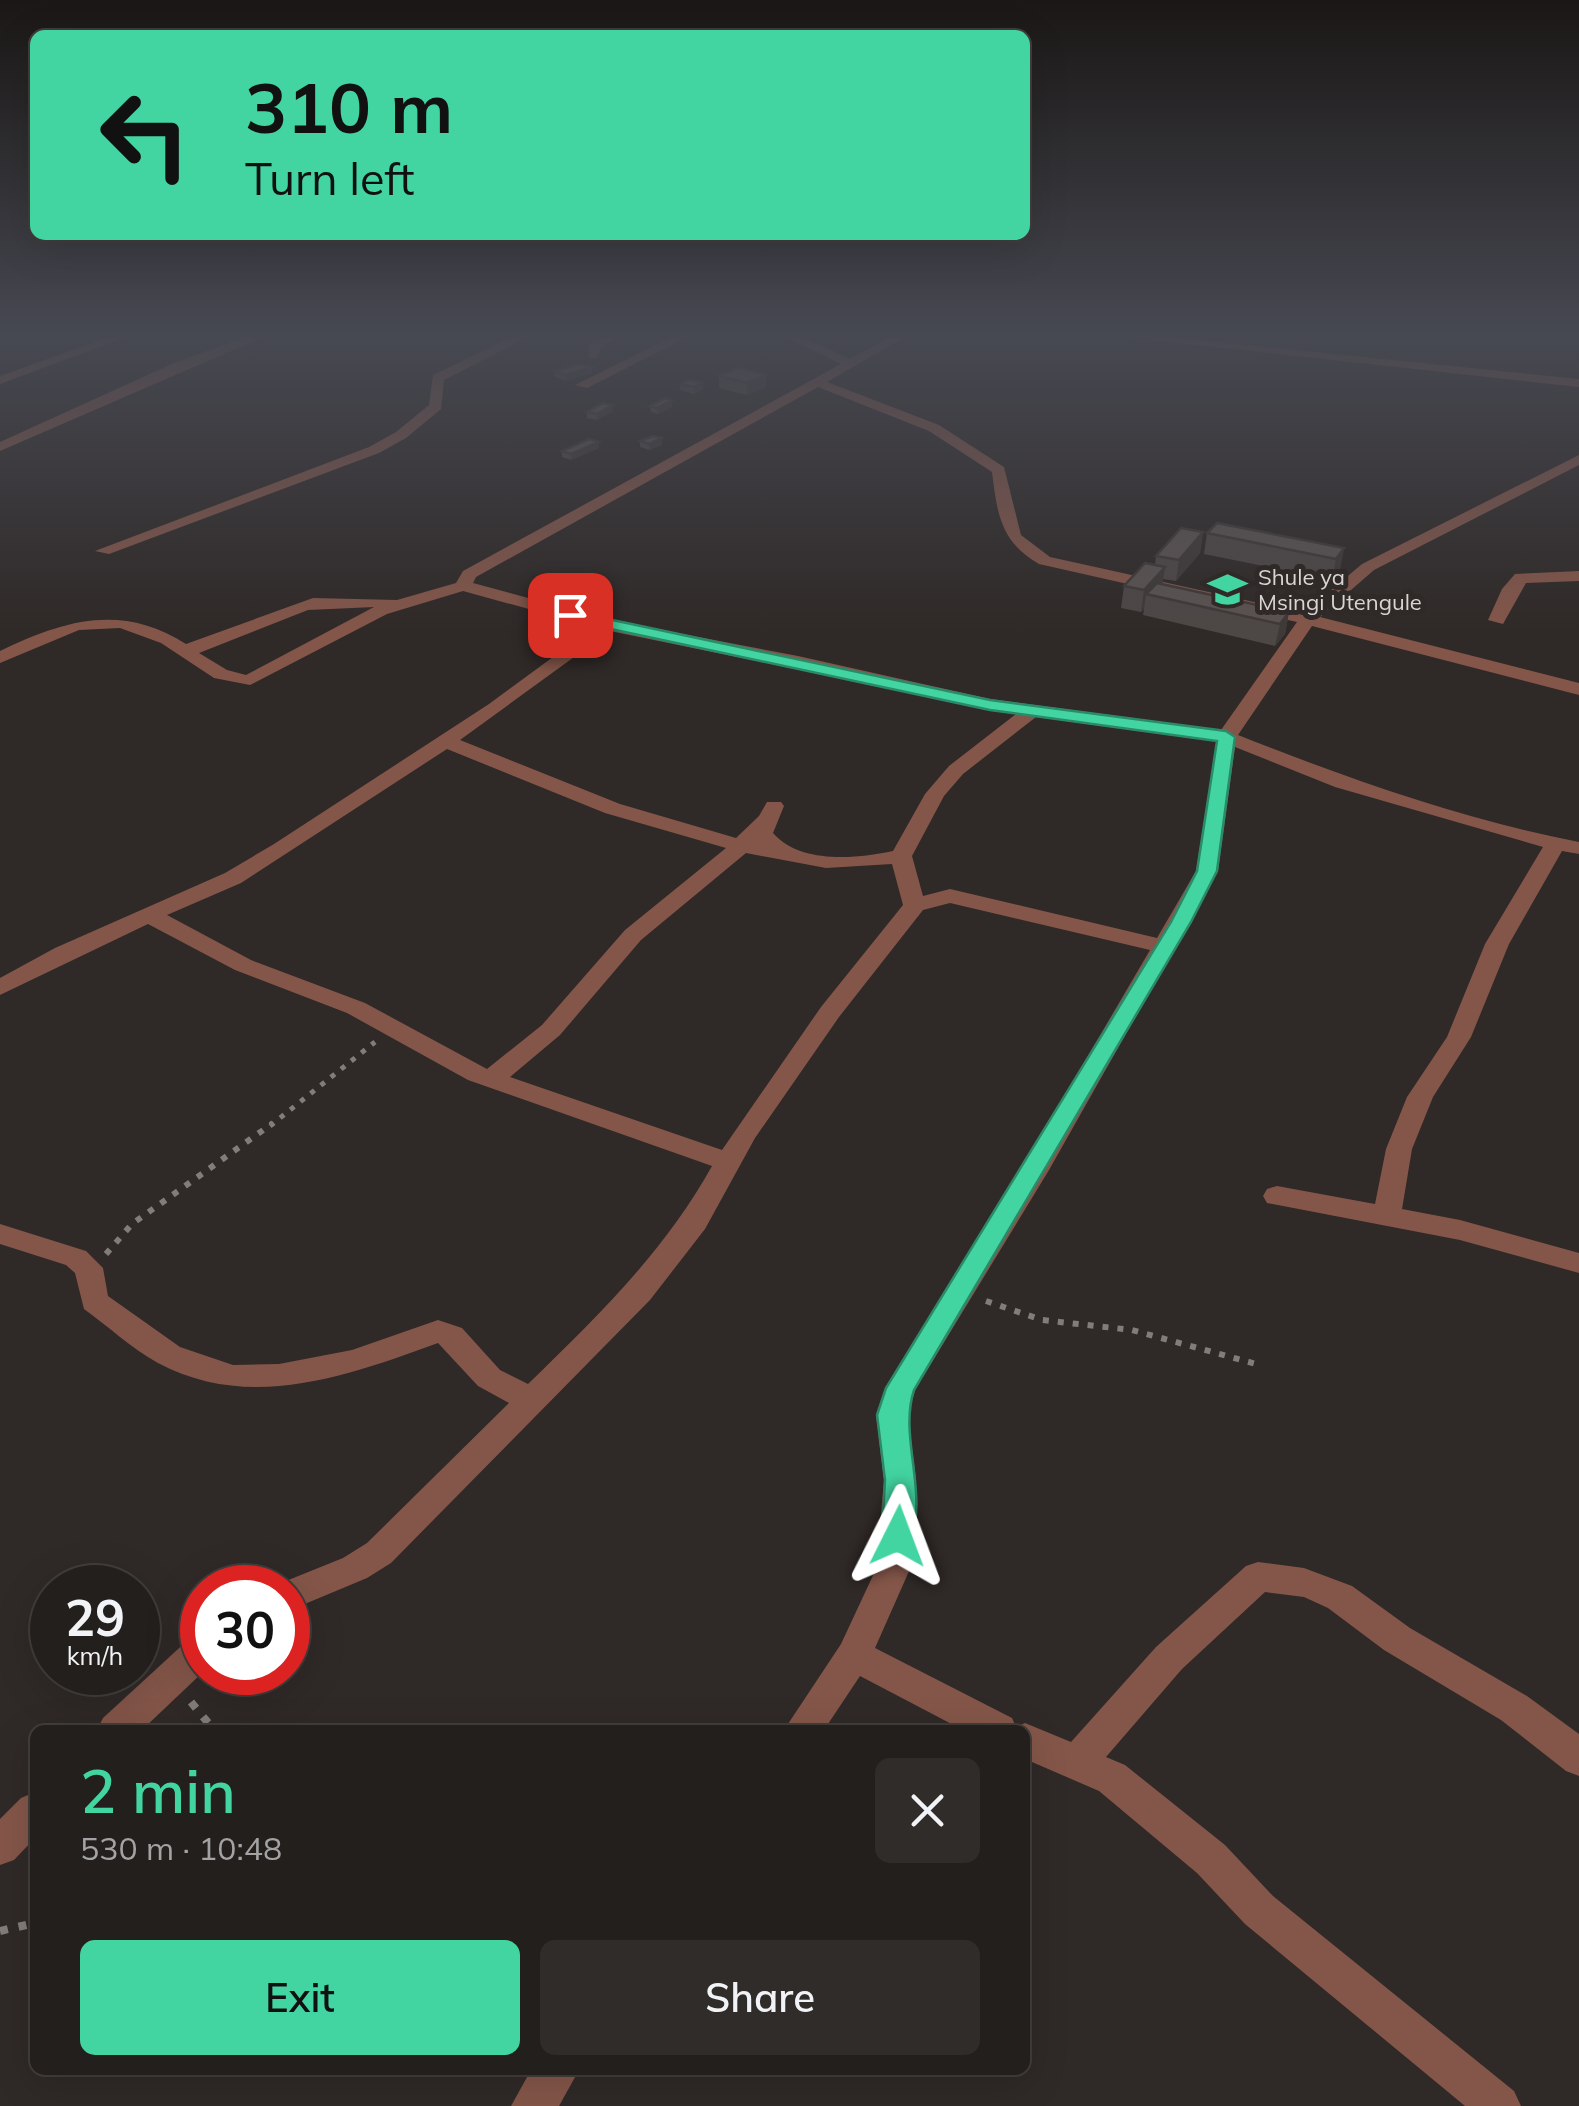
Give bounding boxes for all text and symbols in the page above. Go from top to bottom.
text: 310 m [245,63,453,151]
icon: left [80,70,210,200]
text: Turn left [245,150,414,206]
place label: Shule ya Msingi Utengule [1258,563,1422,616]
school or university icon: Shule ya Msingi Utengule [1207,569,1249,611]
pin [528,573,613,658]
icon: arrive [543,588,598,643]
position arrow [846,1484,950,1588]
speed limit sign: 30 [180,1565,310,1695]
text: 29 [65,1586,125,1649]
text: km/h [67,1640,123,1671]
text: 2 min [80,1753,236,1828]
button: close [875,1758,980,1863]
text: 530 m · 10:48 [80,1828,282,1868]
button: Exit [80,1940,520,2055]
button: Share [540,1940,980,2055]

